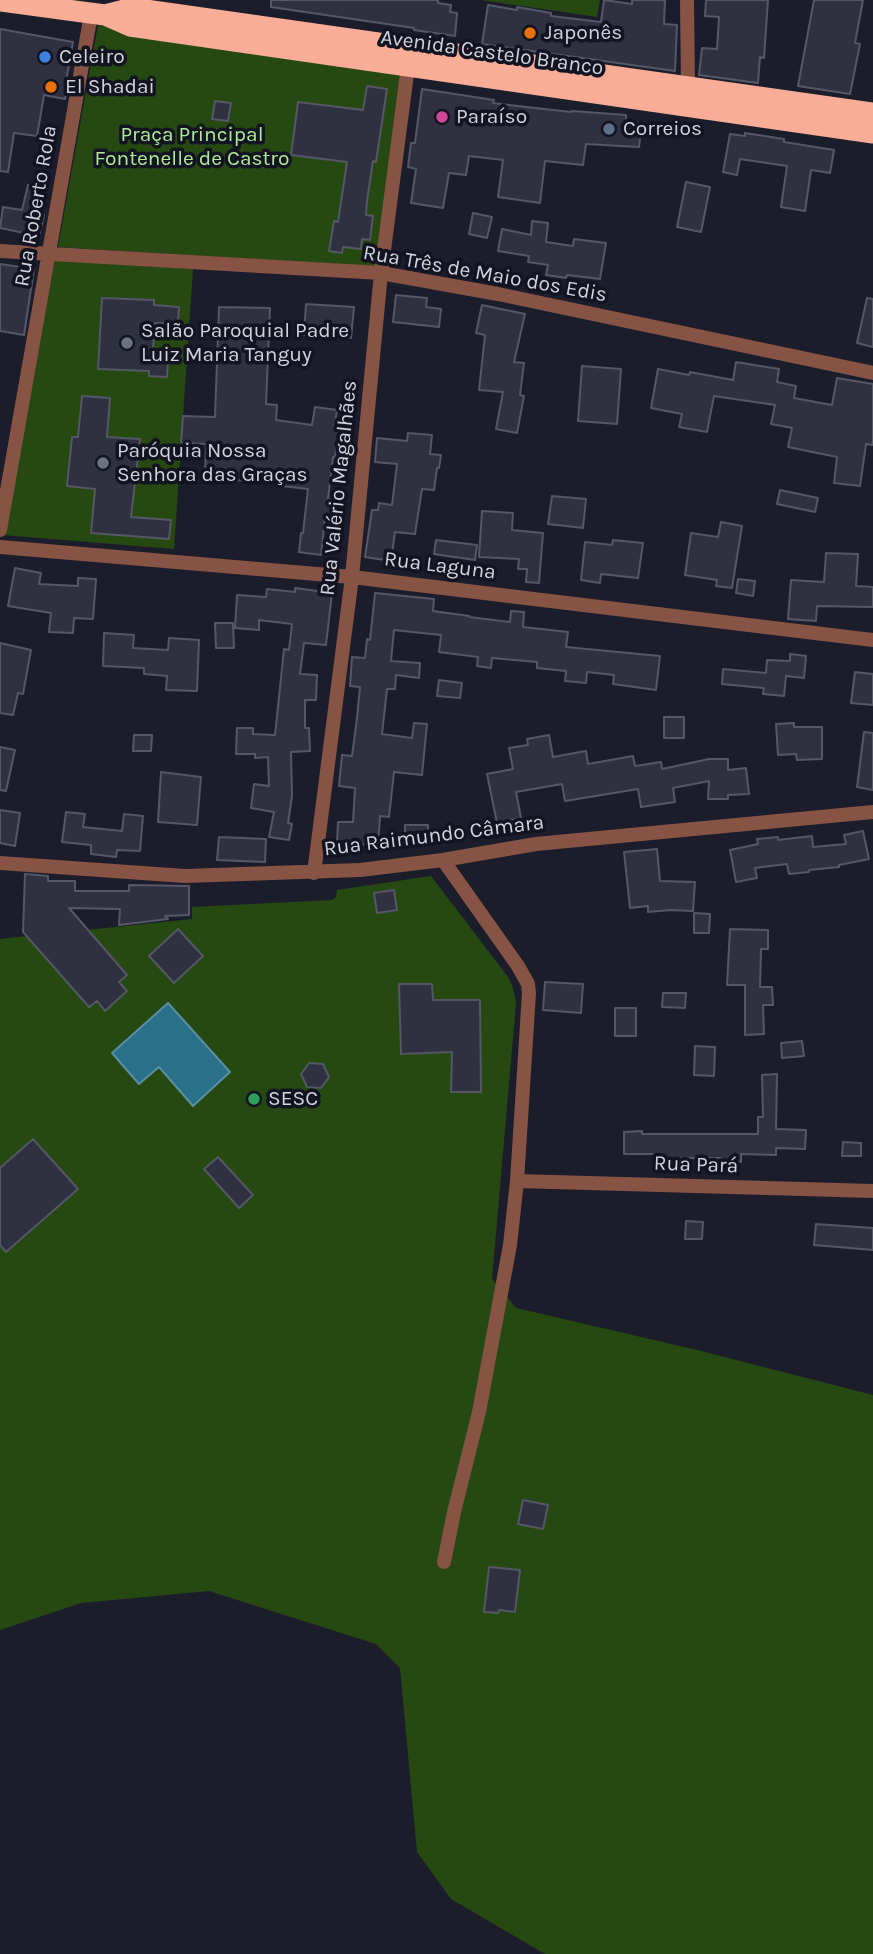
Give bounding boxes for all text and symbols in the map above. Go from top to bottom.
place label: Japonês [544,20,622,46]
street label: Avenida Castelo Branco [379,25,605,81]
marker: Japonês [522,25,538,41]
place label: Celeiro [59,44,125,70]
marker: Celeiro [37,49,53,65]
place label: El Shadai [65,74,155,100]
marker: El Shadai [43,79,59,95]
place label: Paraíso [456,104,527,130]
marker: Paraíso [434,109,450,125]
place label: Correios [623,116,702,142]
marker: Correios [601,121,617,137]
park label: Praça Principal Fontenelle de Castro [95,122,289,172]
street label: Rua Roberto Rola [9,123,63,289]
street label: Rua Três de Maio dos Edis [361,240,609,308]
place label: Salão Paroquial Padre Luiz Maria Tanguy [141,318,349,368]
marker: Salão Paroquial Padre Luiz Maria Tanguy [119,335,135,351]
street label: Rua Valério Magalhães [315,379,363,597]
place label: Paróquia Nossa Senhora das Graças [117,438,308,488]
marker: Paróquia Nossa Senhora das Graças [95,455,111,471]
street label: Rua Laguna [383,547,497,585]
street label: Rua Raimundo Câmara [323,810,545,862]
place label: SESC [268,1086,318,1112]
marker: SESC [246,1091,262,1107]
street label: Rua Pará [653,1151,739,1179]

